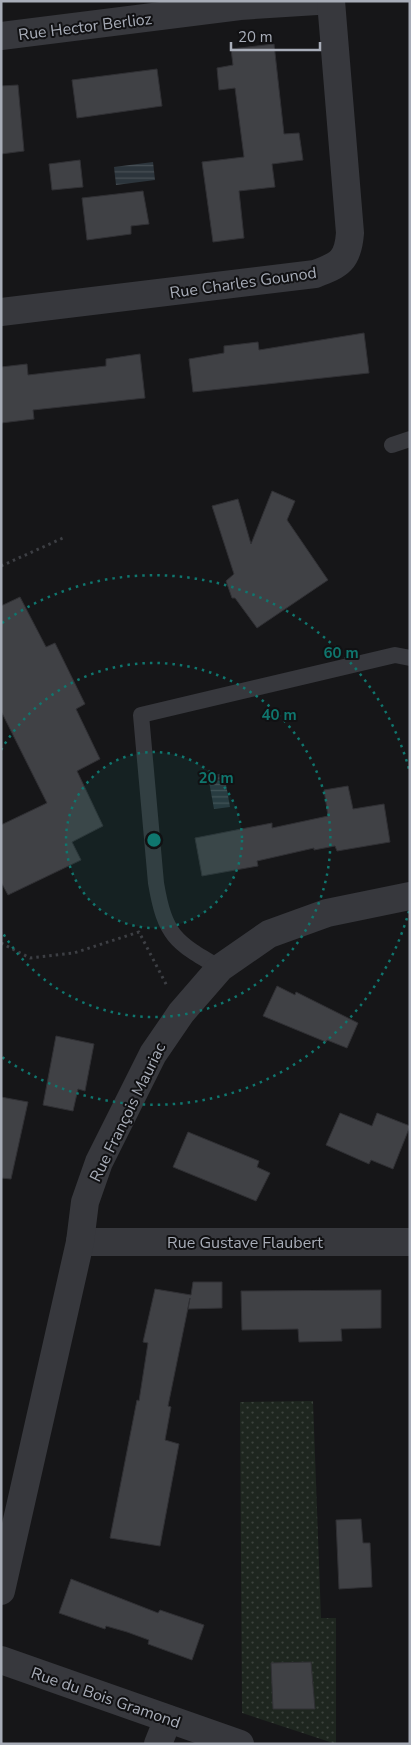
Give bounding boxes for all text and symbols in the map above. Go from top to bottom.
street label: Rue Hector Berlioz [17,8,153,46]
scale bar [231,20,320,52]
text: 20 m [238,27,273,47]
street label: Rue Charles Gounod [168,262,318,304]
text: 60 m [323,643,359,663]
text: 40 m [261,705,297,725]
text: 20 m [198,768,234,788]
centre of rings [145,831,163,849]
street label: Rue François Mauriac [85,1039,171,1186]
street label: Rue Gustave Flaubert [167,1232,323,1254]
street label: Rue du Bois Gramond [28,1662,183,1734]

